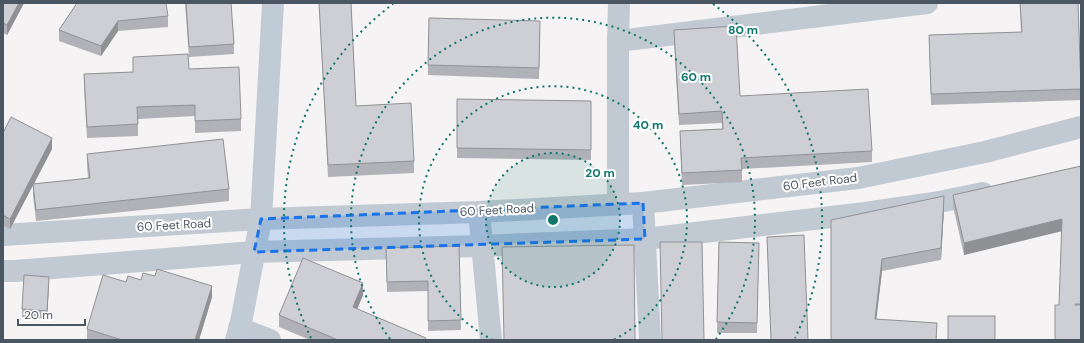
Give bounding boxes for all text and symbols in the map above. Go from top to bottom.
text: 80 m [728,22,758,38]
text: 60 m [681,69,711,85]
text: 40 m [633,117,663,133]
text: 20 m [585,165,615,181]
street label: 60 Feet Road [782,170,858,194]
street label: 60 Feet Road [459,200,535,220]
centre of rings [546,213,560,227]
street label: 60 Feet Road [136,215,212,235]
scale bar [18,301,85,327]
text: 20 m [24,307,53,323]

